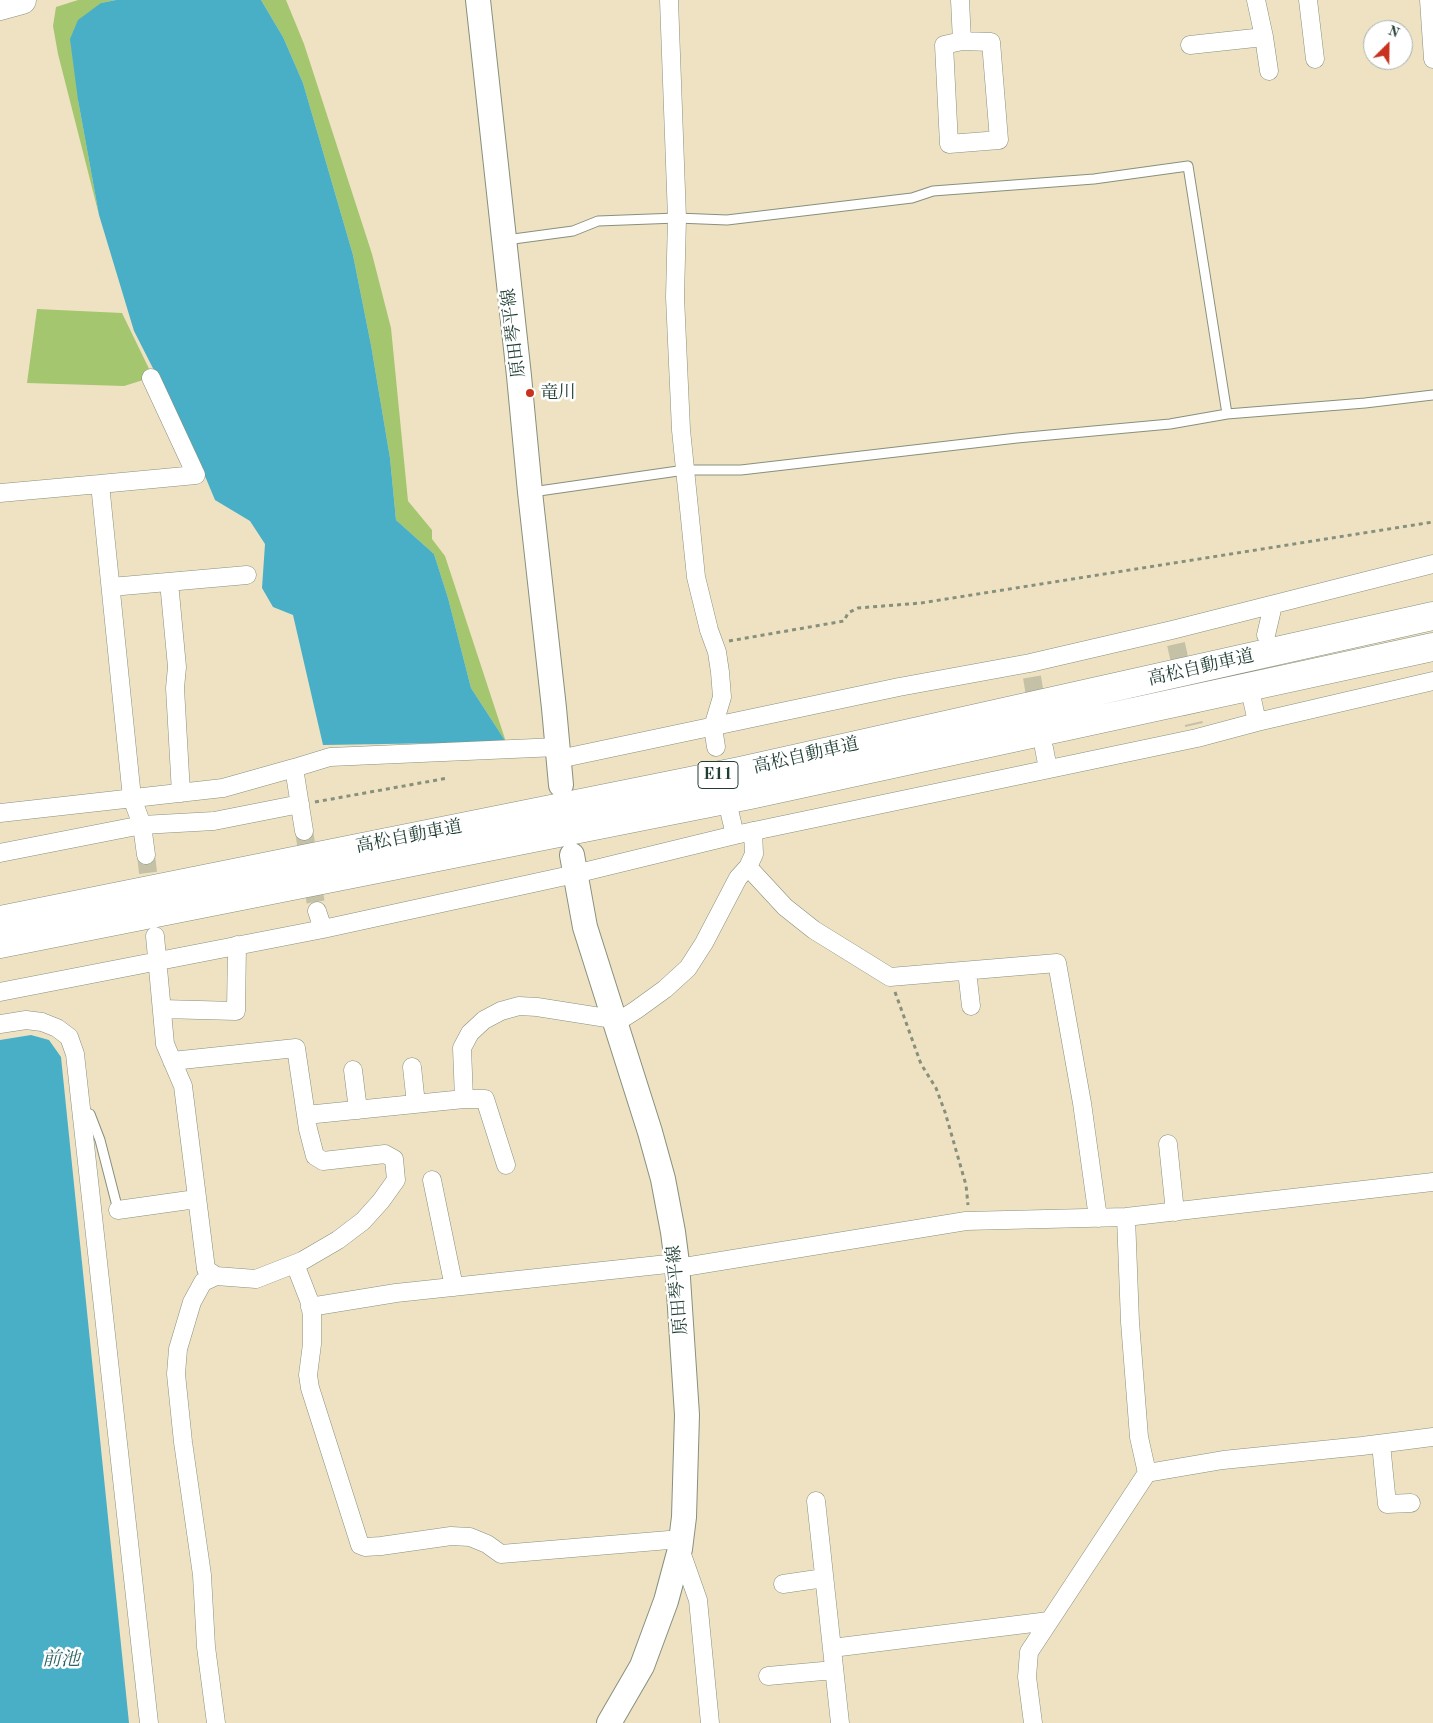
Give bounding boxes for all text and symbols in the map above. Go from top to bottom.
north arrow [1363,20,1413,70]
text: N [1386,24,1401,41]
street label: 原田琴平線 [498,287,530,379]
place label: 竜川 [540,382,576,404]
marker: 竜川 [524,387,536,399]
street label: 高松自動車道 [1146,645,1256,691]
street label: 高松自動車道 [751,733,861,779]
road number: E11 [698,762,738,788]
street label: 高松自動車道 [354,816,464,858]
street label: 原田琴平線 [663,1244,693,1336]
water label: 前池 [42,1649,80,1671]

